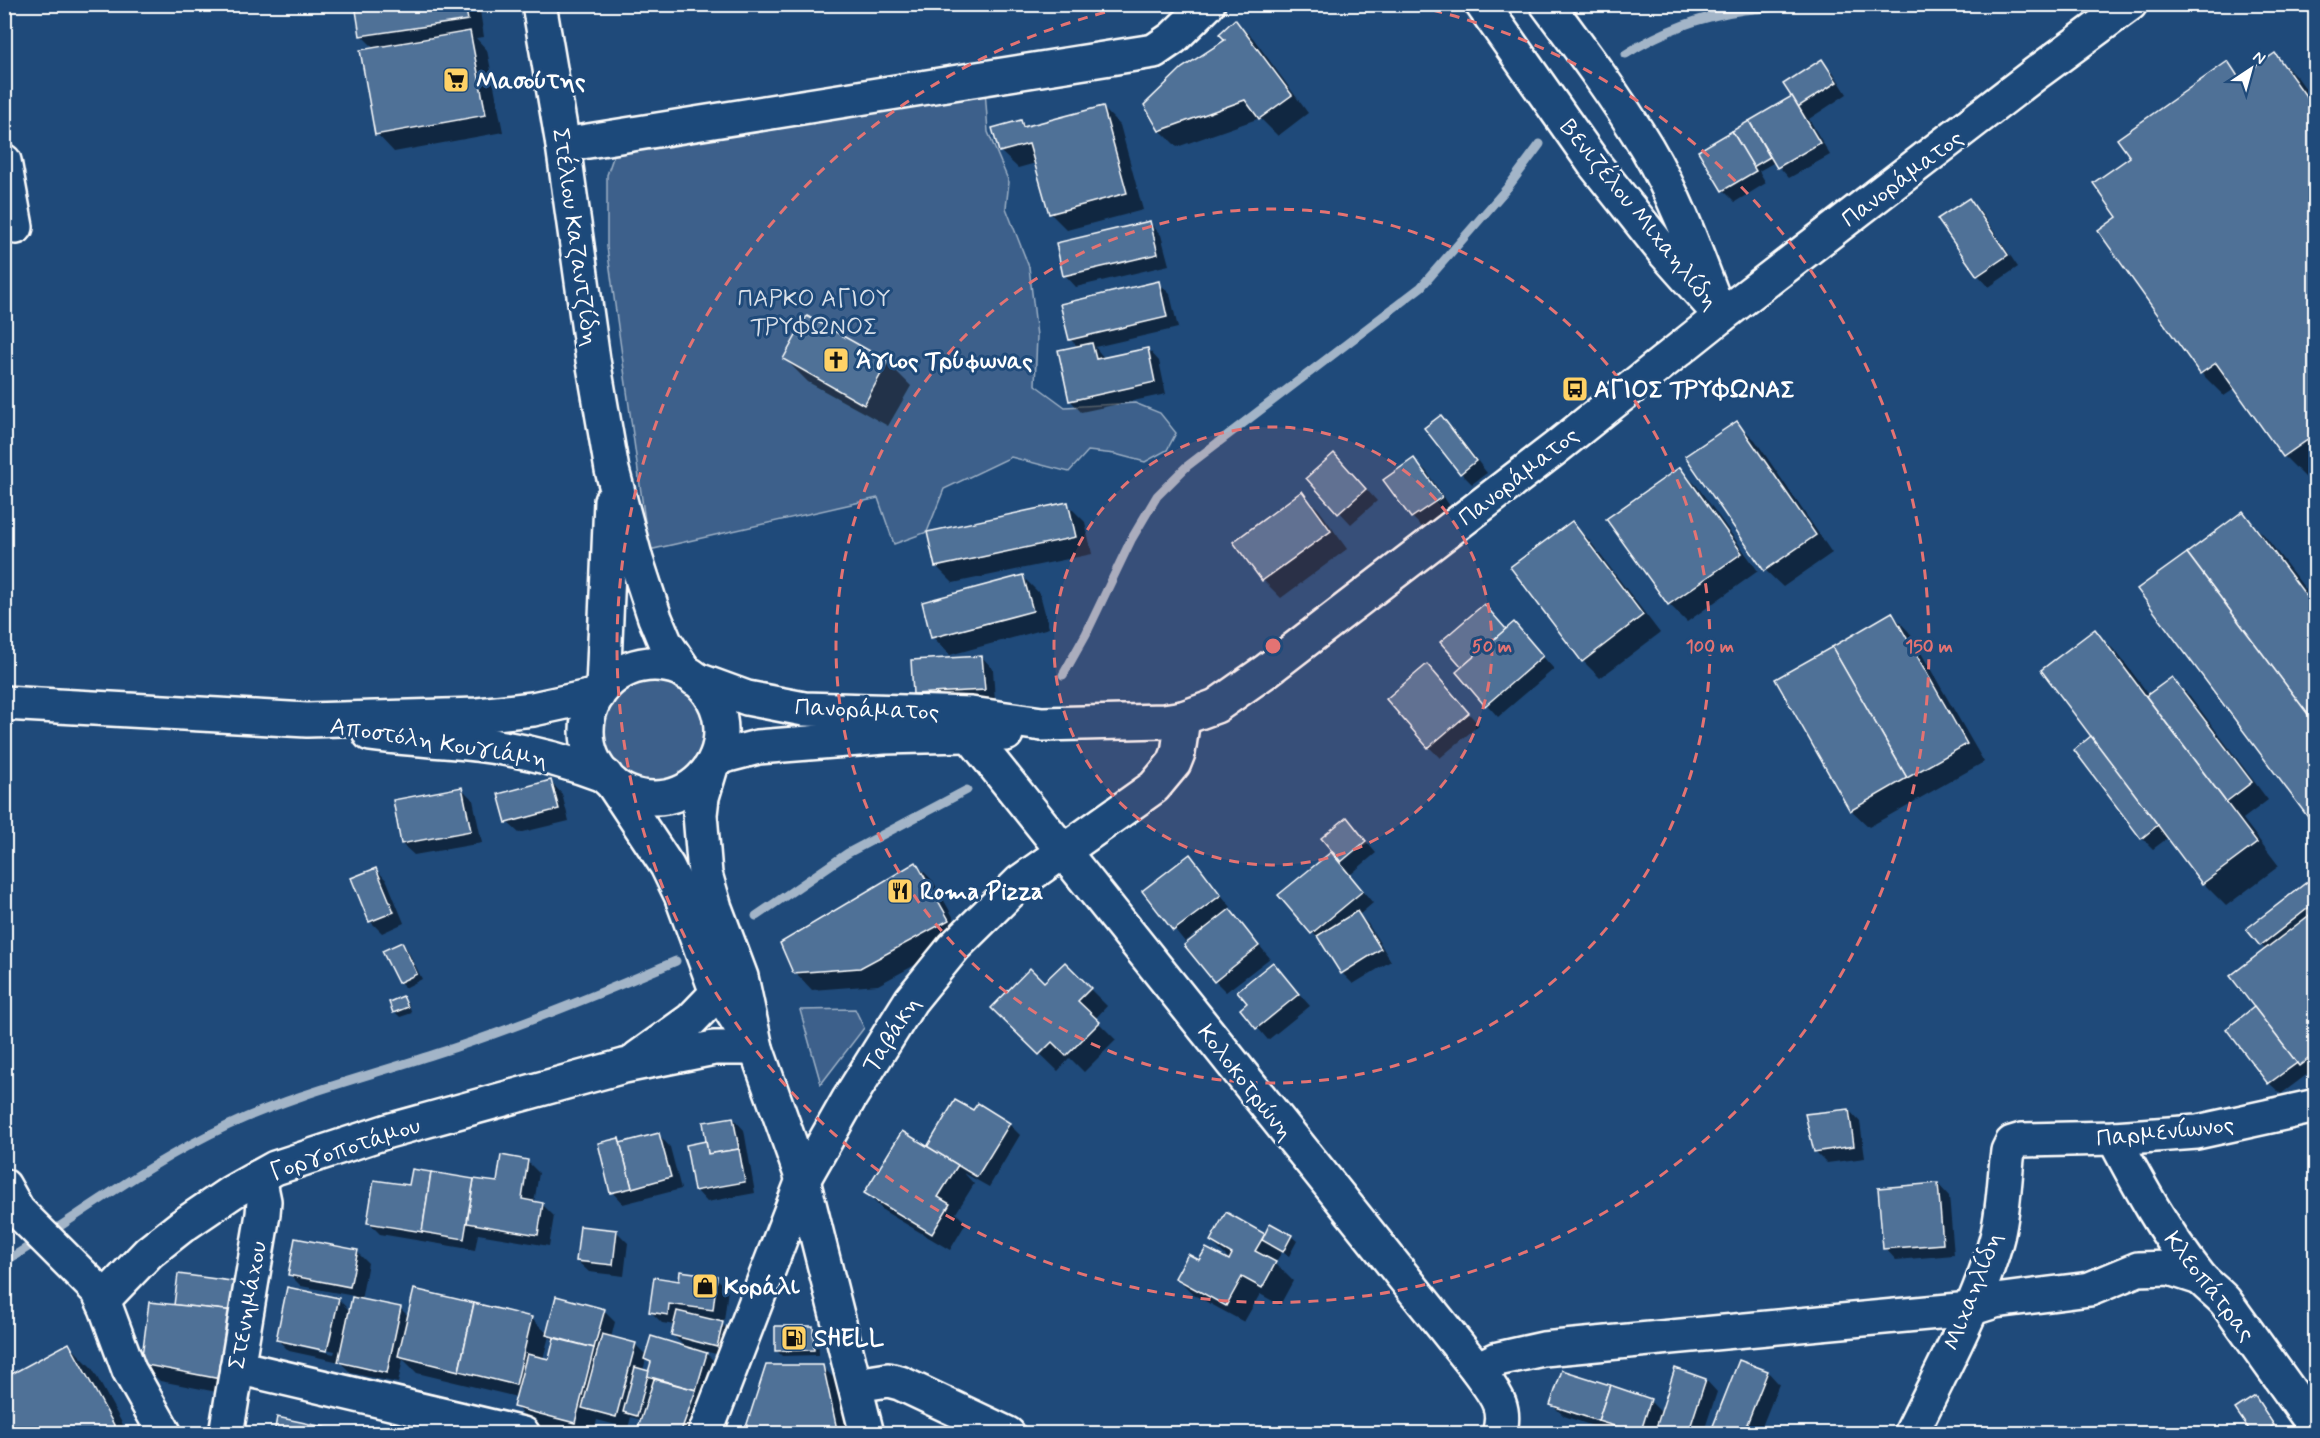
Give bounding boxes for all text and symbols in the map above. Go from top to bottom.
north arrow [2221,39,2281,99]
text: N [2248,46,2269,70]
supermarket icon: Μασούτης [441,65,471,95]
place label: Μασούτης [476,66,586,97]
street label: Βενιζέλου Μιχαηλίδη [1552,113,1726,317]
street label: Πανοράματος [1836,123,1970,235]
street label: Στέλιου Καζαντζίδη [544,126,606,348]
park label: ΠΑΡΚΟ ΑΓΙΟΥ ΤΡΥΦΩΝΟΣ [737,284,891,343]
church icon: Άγιος Τρύφωνας [821,345,851,375]
place label: Άγιος Τρύφωνας [856,346,1033,377]
bus stop icon: ΑΓΙΟΣ ΤΡΥΦΩΝΑΣ [1560,374,1590,404]
place label: ΑΓΙΟΣ ΤΡΥΦΩΝΑΣ [1594,375,1795,406]
street label: Πανοράματος [1452,420,1585,534]
text: 50 m [1472,635,1512,659]
text: 100 m [1686,635,1734,659]
text: 150 m [1905,635,1953,659]
centre of rings [1263,636,1283,656]
street label: Πανοράματος [794,692,940,729]
street label: Αποστόλη Κουγιάμη [328,711,550,776]
restaurant icon: Roma Pizza [885,876,915,906]
place label: Roma Pizza [920,877,1043,908]
street label: Ταβάκη [856,991,928,1079]
street label: Κολοκοτρώνη [1190,1018,1300,1148]
street label: Γοργοποτάμου [266,1110,425,1188]
street label: Παρμενίωνος [2095,1110,2236,1155]
street label: Κλεοπάτρας [2156,1225,2262,1348]
street label: Μιχαηλίδη [1937,1228,2010,1355]
street label: Στενημάχου [222,1239,275,1372]
shop icon: Κοράλι [690,1271,720,1301]
place label: Κοράλι [724,1272,801,1303]
fuel station icon: SHELL [779,1323,809,1353]
place label: SHELL [814,1324,885,1355]

